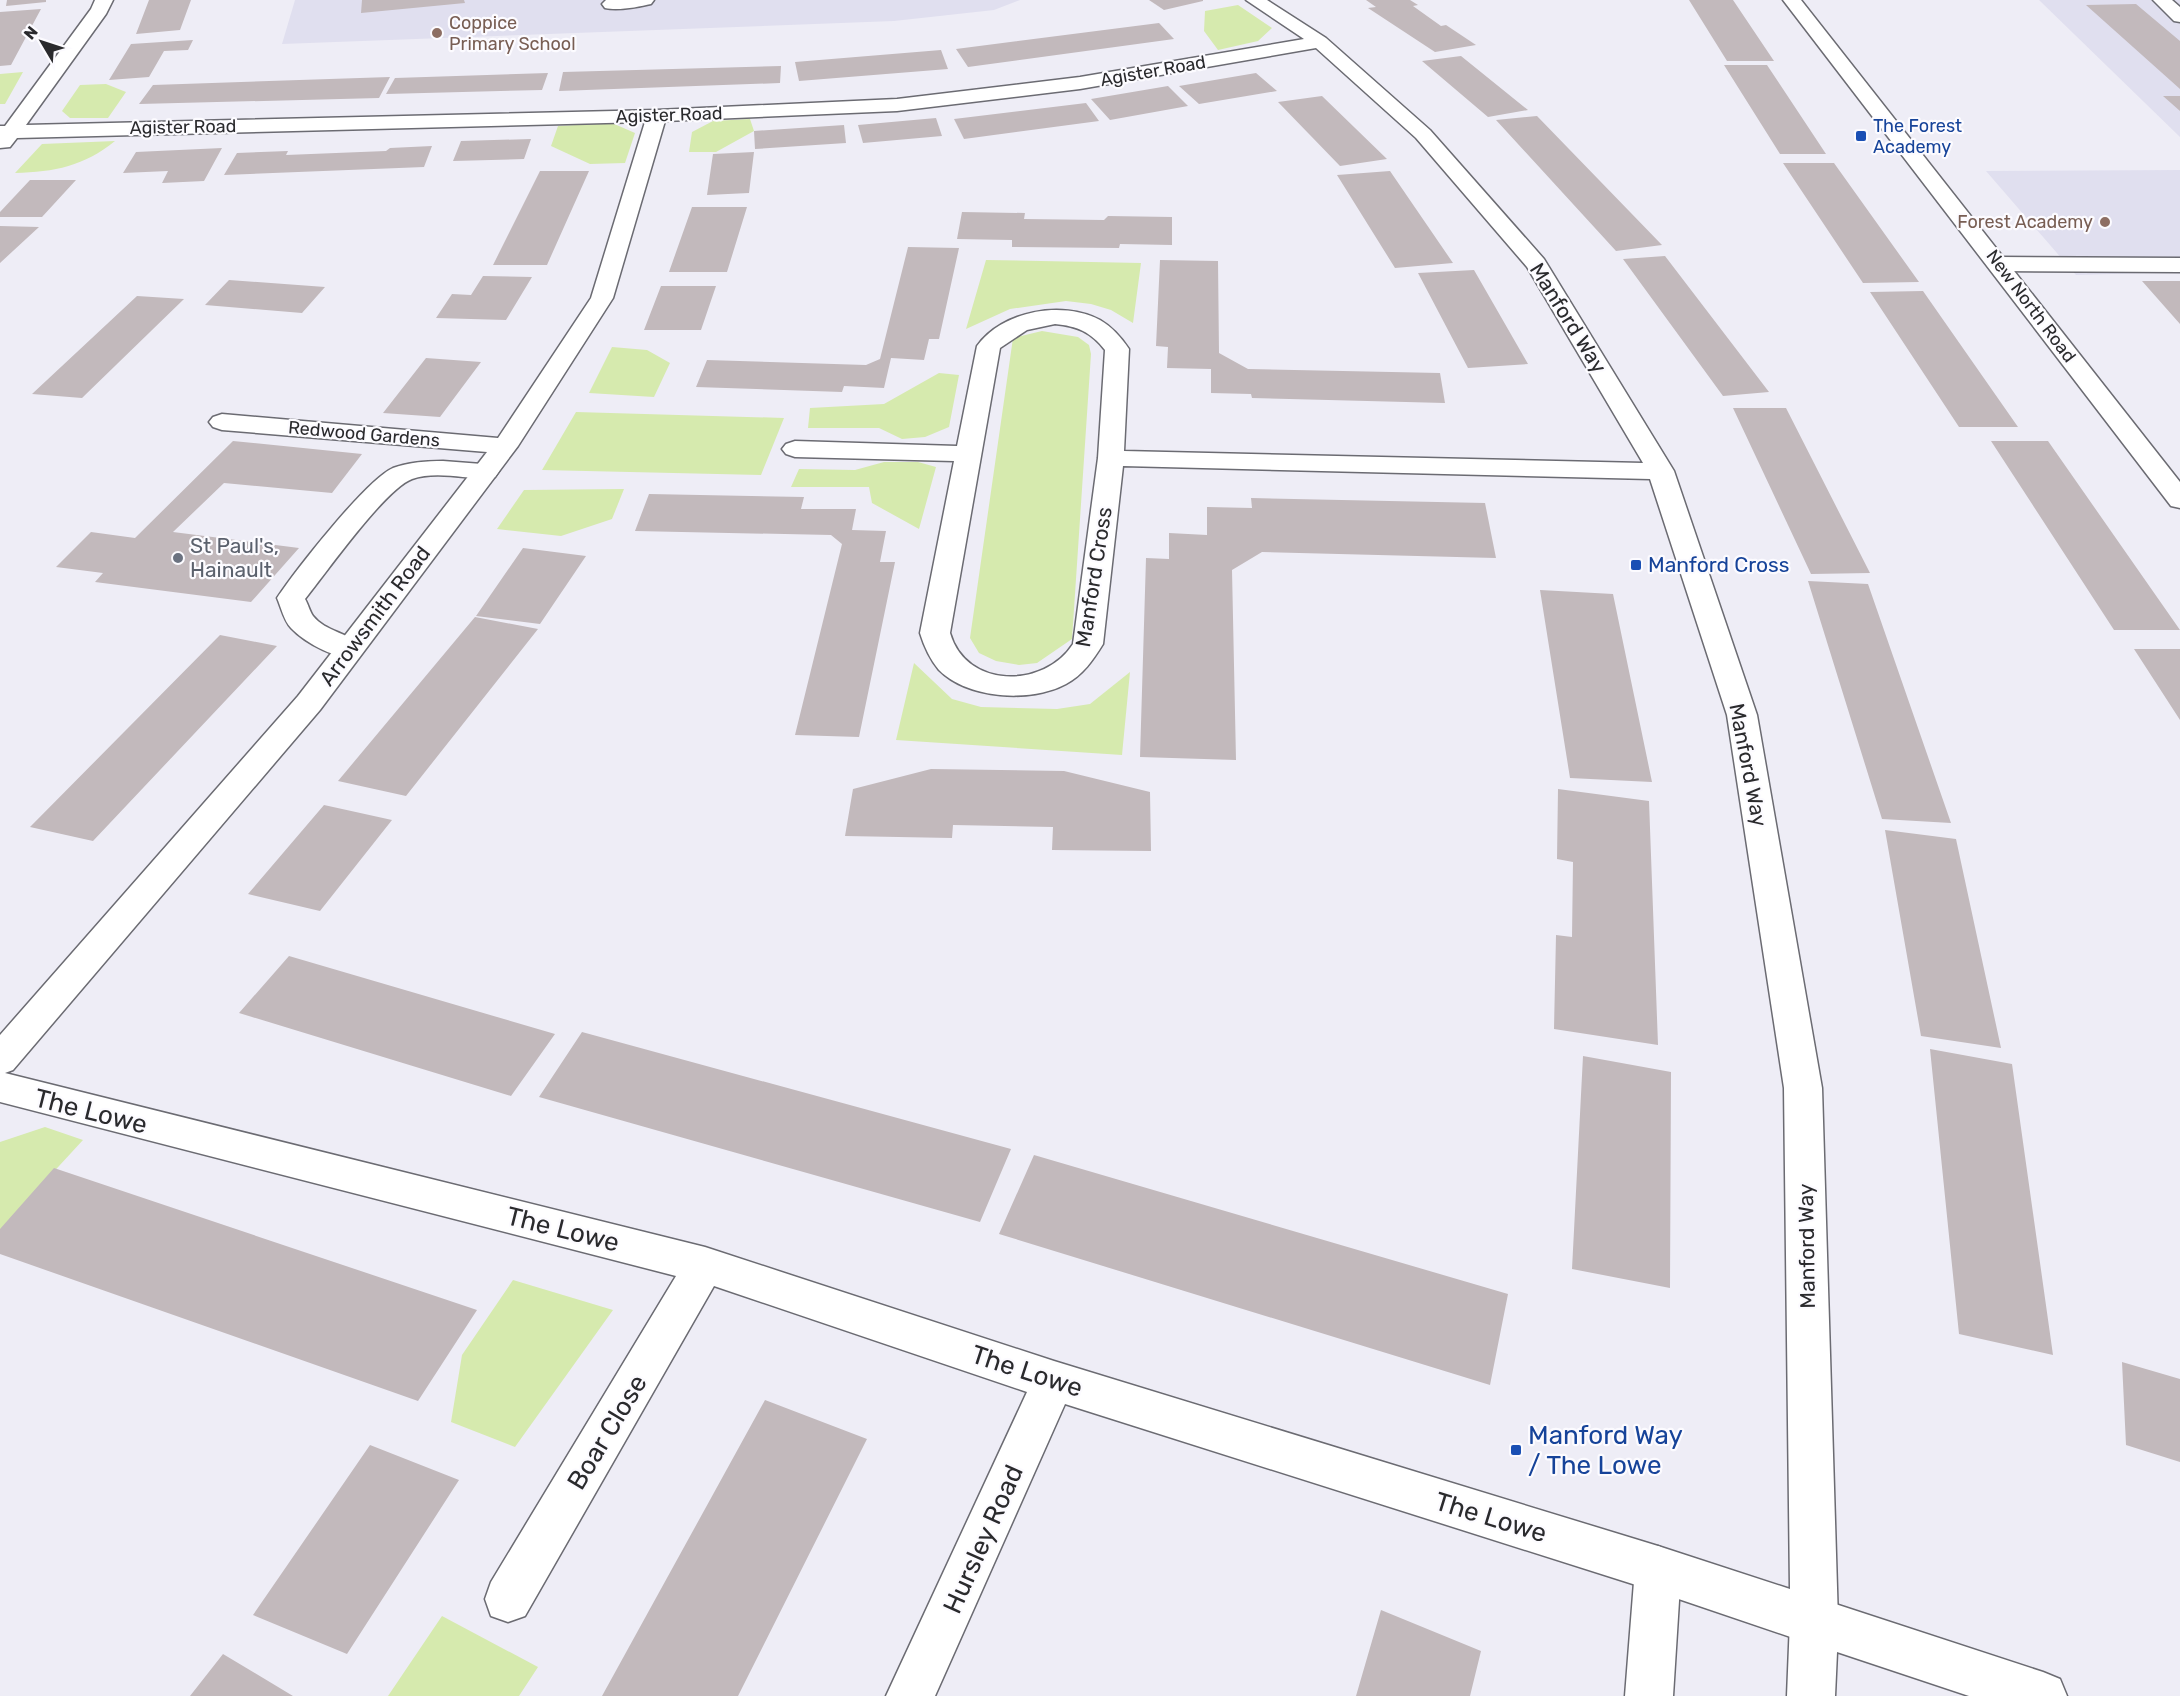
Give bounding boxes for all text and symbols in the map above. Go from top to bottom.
north arrow [12,12,72,72]
place label: Coppice Primary School [449,12,576,55]
text: N [20,22,42,43]
marker: Coppice Primary School [430,26,444,40]
street label: Agister Road [1098,51,1208,91]
street label: Agister Road [615,102,723,128]
street label: Agister Road [129,115,237,139]
place label: The Forest Academy [1873,115,1962,158]
marker: The Forest Academy [1854,129,1868,143]
place label: Forest Academy [1957,211,2093,233]
marker: Forest Academy [2098,215,2112,229]
street label: New North Road [1981,245,2081,367]
street label: Manford Way [1525,258,1612,378]
street label: Redwood Gardens [287,416,441,452]
street label: Manford Cross [1070,505,1117,649]
place label: St Paul's, Hainault [190,533,279,582]
street label: Arrowsmith Road [314,541,435,691]
marker: St Paul's, Hainault [171,551,185,565]
place label: Manford Cross [1648,552,1789,577]
marker: Manford Cross [1629,558,1643,572]
street label: Manford Way [1724,701,1773,829]
street label: The Lowe [31,1083,151,1140]
street label: Manford Way [1793,1183,1820,1309]
street label: The Lowe [503,1201,623,1258]
street label: The Lowe [967,1339,1086,1404]
street label: Boar Close [561,1369,654,1495]
place label: Manford Way / The Lowe [1528,1420,1683,1481]
marker: Manford Way / The Lowe [1509,1443,1523,1457]
street label: Hursley Road [937,1460,1030,1618]
street label: The Lowe [1431,1486,1551,1549]

